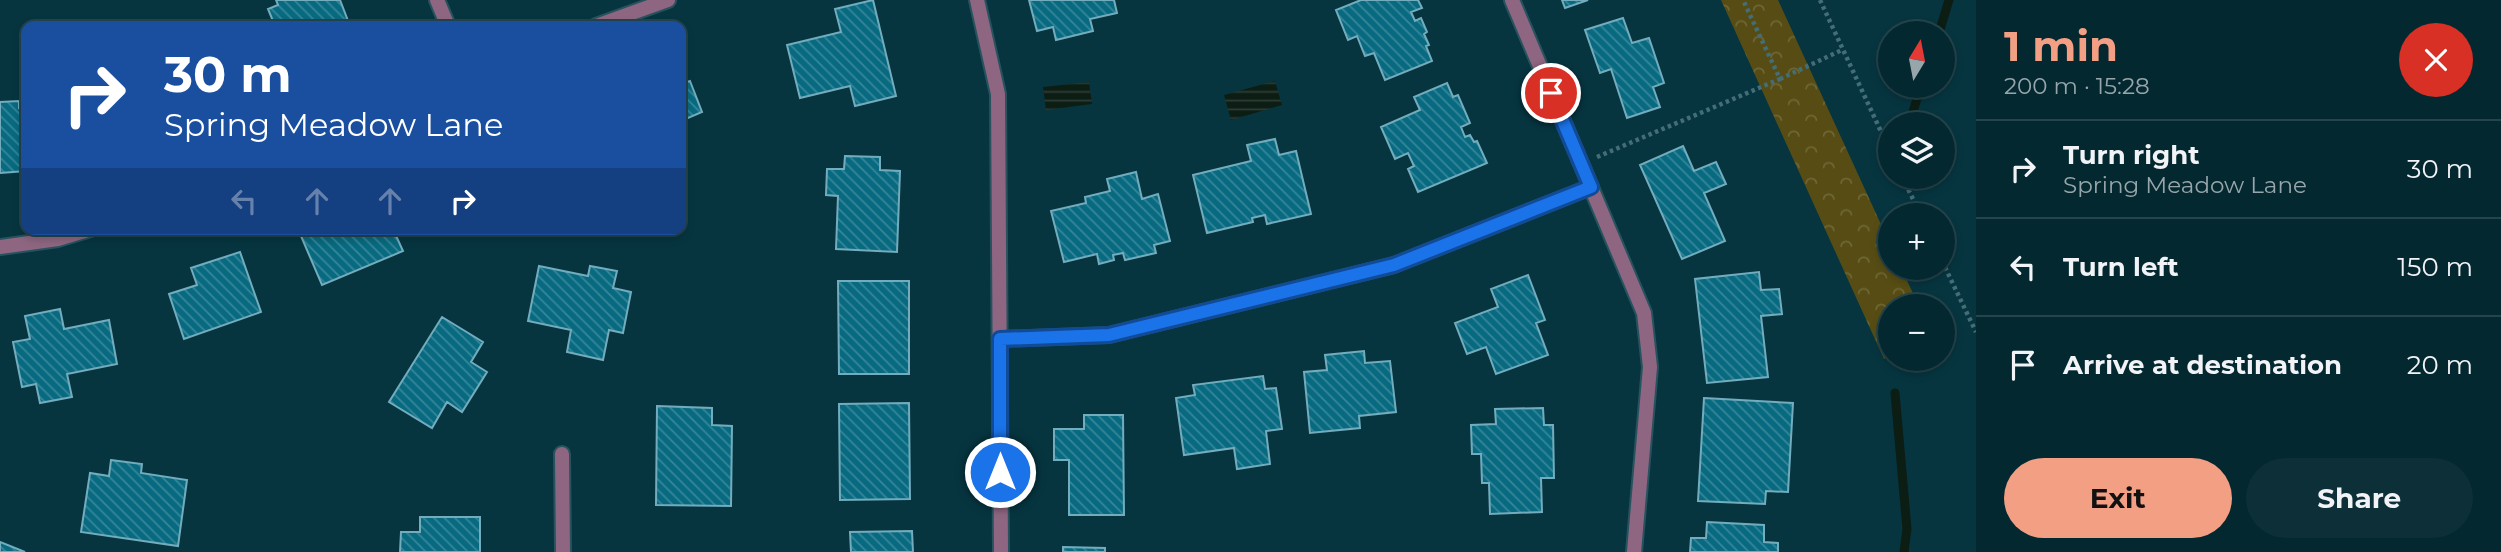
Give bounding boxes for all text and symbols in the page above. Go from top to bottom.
text: 1 min [2004,20,2118,72]
north arrow [1878,21,1955,98]
map controls [1878,21,1955,371]
button: close [2399,23,2473,97]
text: 30 m [164,45,292,104]
icon: right [49,49,140,140]
pin [1521,63,1581,123]
text: 200 m · 15:28 [2004,72,2150,100]
icon: arrive [1532,74,1570,112]
text: Spring Meadow Lane [164,105,503,144]
button: layers [1878,112,1955,189]
text: Turn right [2063,139,2199,171]
icon: right [2004,150,2042,188]
text: 30 m [2407,153,2473,185]
text: Spring Meadow Lane [2063,171,2307,199]
icon: left [225,182,263,220]
icon: ahead [298,182,336,220]
icon: ahead [371,182,409,220]
icon: right [444,182,482,220]
button: + [1878,203,1955,280]
icon: left [2004,248,2042,286]
text: Turn left [2063,251,2179,283]
text: 150 m [2397,251,2473,283]
button: − [1878,294,1955,371]
icon: arrive [2004,346,2042,384]
text: Arrive at destination [2063,349,2342,381]
text: 20 m [2407,349,2473,381]
position arrow [963,435,1037,509]
button: Exit [2004,458,2232,538]
button: Share [2246,458,2473,538]

